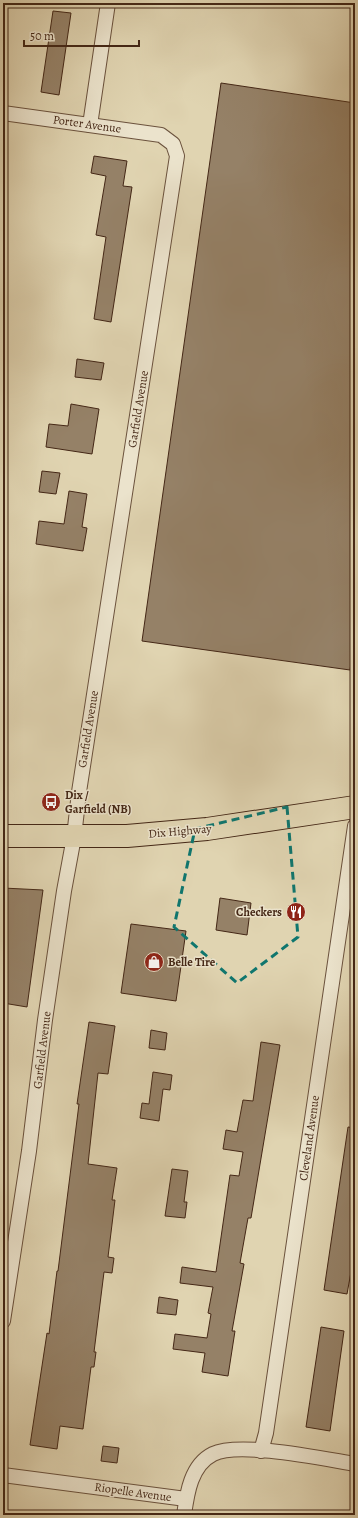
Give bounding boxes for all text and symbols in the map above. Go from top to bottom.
scale bar [24,22,139,48]
text: 50 m [30,28,54,44]
street label: Porter Avenue [52,111,122,137]
street label: Garfield Avenue [124,369,152,449]
street label: Garfield Avenue [74,689,102,769]
place label: Dix / Garfield (NB) [65,787,131,817]
bus stop icon: Dix / Garfield (NB) [40,791,62,813]
street label: Dix Highway [148,820,213,842]
restaurant icon: Checkers [285,901,307,923]
place label: Checkers [236,904,282,920]
shop icon: Belle Tire [143,951,165,973]
place label: Belle Tire [168,954,216,970]
street label: Garfield Avenue [29,1010,55,1090]
street label: Cleveland Avenue [295,1094,323,1182]
street label: Riopelle Avenue [93,1479,173,1505]

